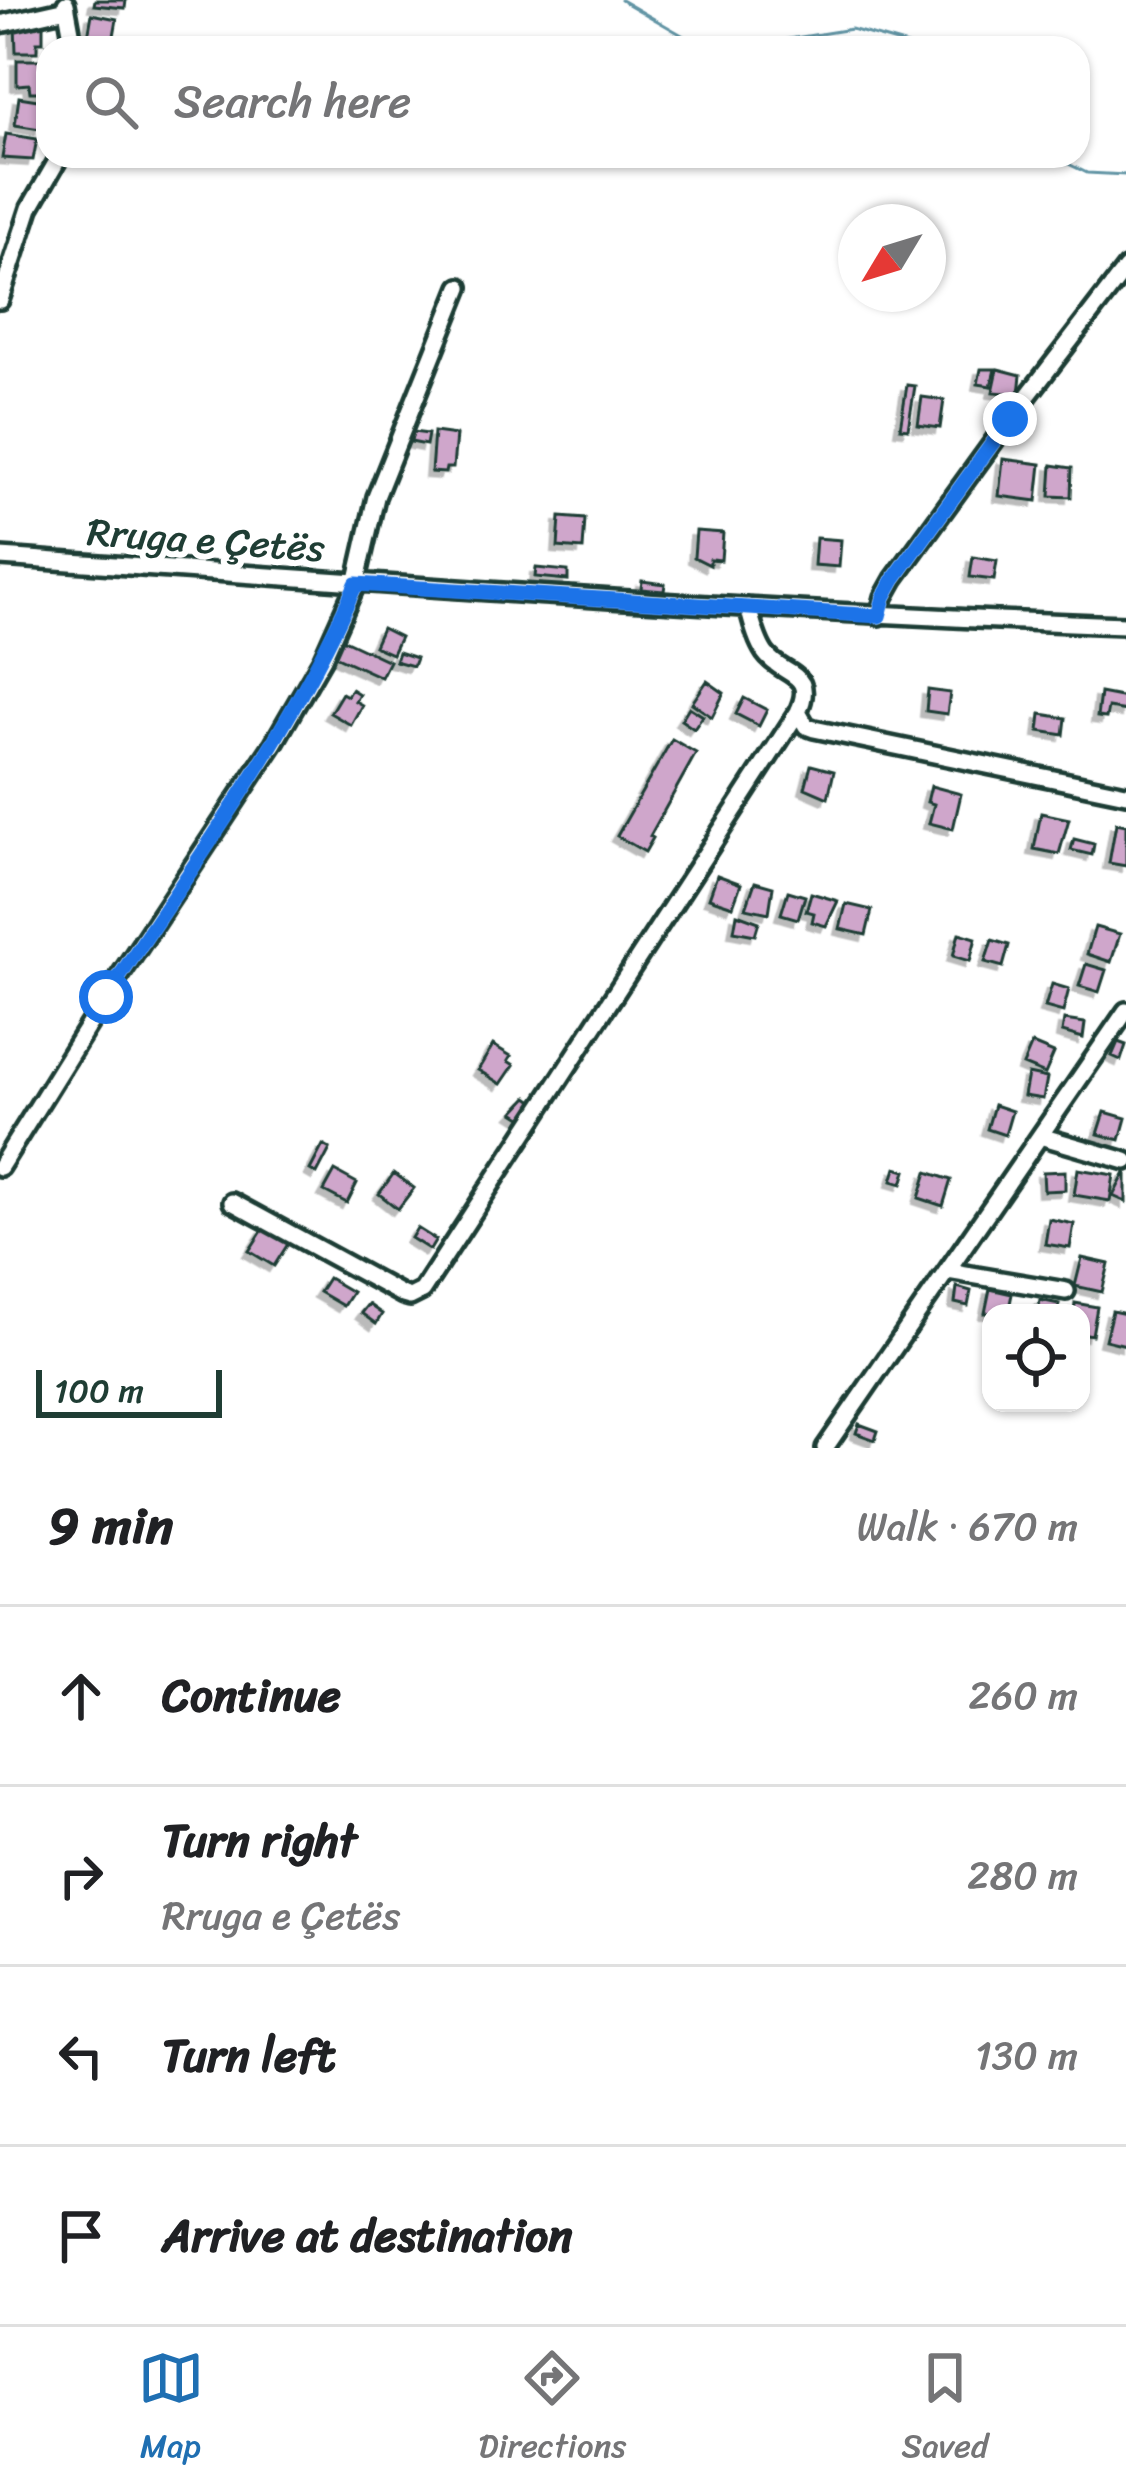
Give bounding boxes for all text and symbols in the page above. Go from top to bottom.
search box [36,36,1090,168]
text: Search here [174,62,411,142]
icon: search [78,69,144,135]
north arrow [838,204,946,312]
route end [983,392,1037,446]
street label: Rruga e Çetës [85,497,327,582]
route start [79,970,133,1024]
map controls [982,1304,1090,1412]
button: locate [982,1304,1090,1412]
text: 100 m [54,1362,144,1420]
scale bar [36,1364,222,1417]
text: 9 min [48,1481,173,1571]
text: Walk · 670 m [857,1492,1078,1561]
text: Continue [162,1656,341,1736]
text: 260 m [969,1661,1078,1730]
icon: ahead [48,1663,114,1729]
text: Turn right [162,1801,357,1881]
text: 280 m [967,1841,1078,1910]
icon: right [48,1843,114,1909]
text: Rruga e Çetës [162,1881,400,1950]
text: Turn left [162,2016,335,2096]
text: 130 m [975,2021,1078,2090]
icon: left [48,2023,114,2089]
text: Arrive at destination [162,2196,572,2276]
icon: arrive [48,2203,114,2269]
tab: Map [138,2345,204,2475]
tab: Directions [479,2345,626,2475]
tab: Saved [901,2345,988,2475]

